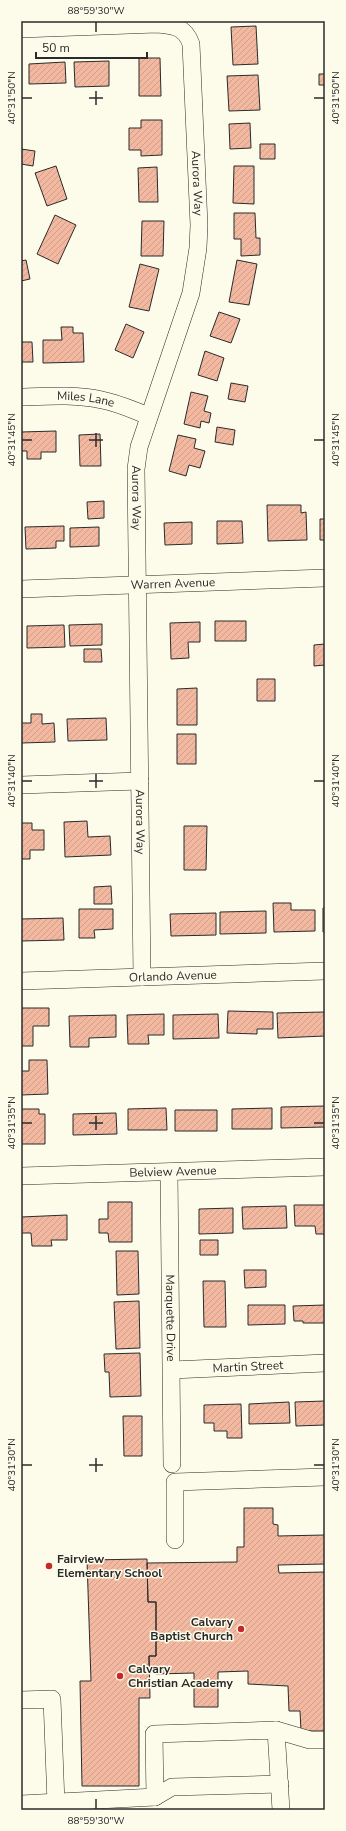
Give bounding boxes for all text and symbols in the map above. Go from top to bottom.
text: 88°59'30"W [68,4,124,18]
scale bar [36,34,147,60]
text: 50 m [42,40,70,56]
text: 40°31'50"N [5,71,19,125]
text: 40°31'50"N [329,71,343,125]
street label: Aurora Way [188,150,207,217]
street label: Miles Lane [57,388,116,411]
text: 40°31'45"N [5,413,19,467]
text: 40°31'45"N [329,413,343,467]
street label: Aurora Way [128,465,145,531]
street label: Warren Avenue [130,574,215,593]
text: 40°31'40"N [5,754,19,808]
text: 40°31'40"N [329,754,343,808]
street label: Aurora Way [132,789,149,855]
street label: Orlando Avenue [129,967,217,985]
text: 40°31'35"N [5,1096,19,1150]
text: 40°31'35"N [329,1096,343,1150]
street label: Belview Avenue [129,1162,217,1181]
street label: Marquette Drive [162,1274,179,1362]
street label: Martin Street [212,1357,285,1376]
text: 40°31'30"N [5,1438,19,1492]
text: 40°31'30"N [329,1438,343,1492]
place label: Fairview Elementary School [57,1551,162,1581]
marker: Fairview Elementary School [44,1561,54,1571]
place label: Calvary Baptist Church [150,1614,234,1644]
marker: Calvary Baptist Church [236,1624,246,1634]
place label: Calvary Christian Academy [128,1661,233,1691]
marker: Calvary Christian Academy [115,1671,125,1681]
text: 88°59'30"W [68,1814,124,1828]

